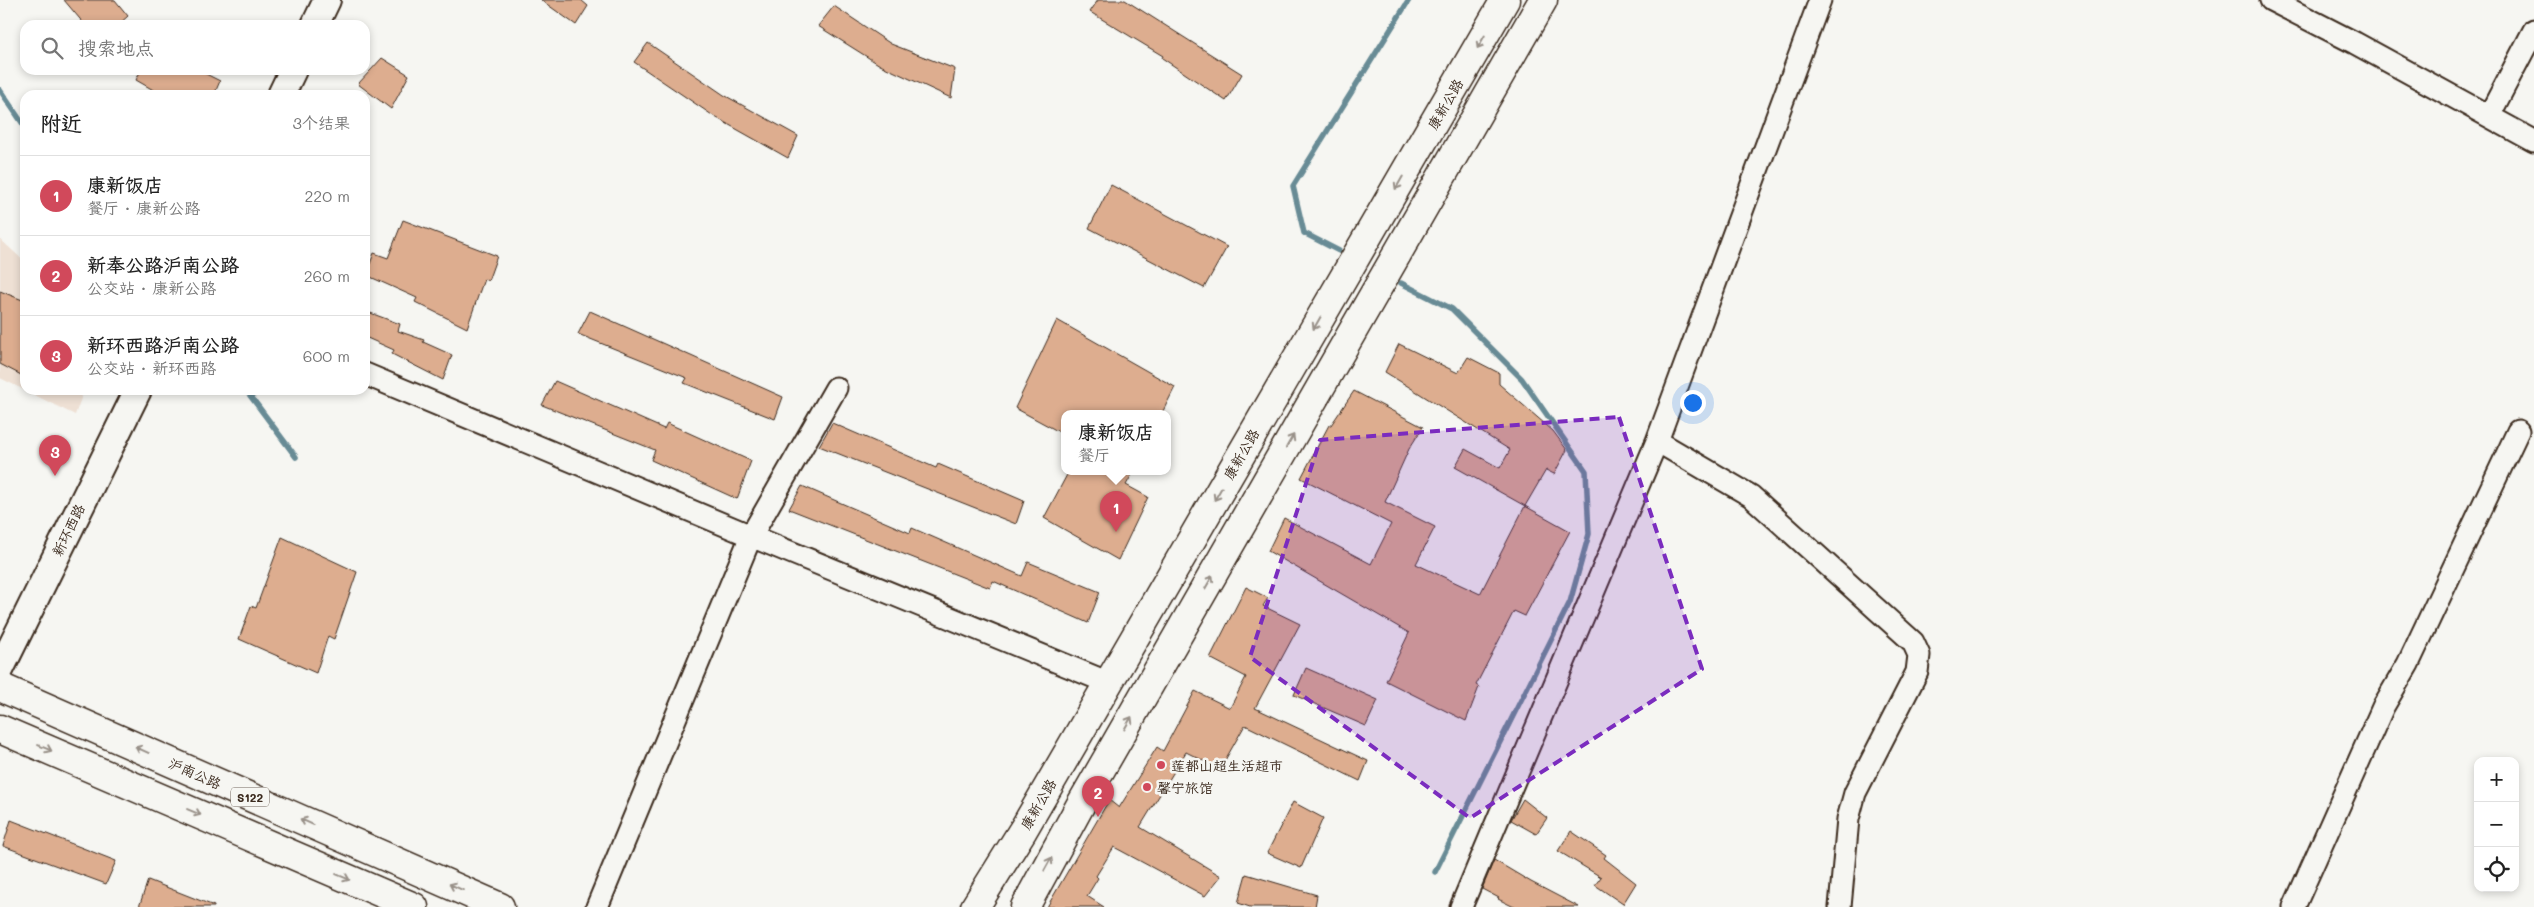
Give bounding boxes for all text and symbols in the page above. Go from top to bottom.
search box [20,20,370,75]
icon: search [38,34,66,62]
text: 搜索地点 [78,35,154,60]
one-way arrow [1475,35,1485,49]
street label: 康新公路 [1423,75,1467,133]
text: 附近 [40,109,82,136]
text: 3个结果 [293,112,350,133]
text: 康新饭店 [87,172,163,197]
one-way arrow [1394,175,1404,189]
text: 1 [52,185,60,206]
text: 220 m [304,185,350,206]
text: 餐厅 · 康新公路 [87,197,200,218]
text: 新奉公路沪南公路 [87,252,239,277]
text: 2 [52,265,60,286]
text: 260 m [304,265,350,286]
text: 公交站 · 康新公路 [87,277,216,298]
one-way arrow [1312,316,1322,330]
text: 新环西路沪南公路 [87,332,239,357]
text: 3 [51,345,61,366]
text: 600 m [303,345,350,366]
text: 公交站 · 新环西路 [87,357,216,378]
your location [1680,390,1706,416]
popup [1061,410,1171,475]
text: 康新饭店 [1078,419,1154,444]
street label: 康新公路 [1219,425,1263,483]
one-way arrow [1285,434,1295,448]
pin: 3 [39,435,71,476]
text: 餐厅 [1078,444,1110,465]
one-way arrow [1213,486,1223,500]
pin: 1 [1100,491,1132,532]
street label: 新环西路 [47,501,89,559]
one-way arrow [1204,575,1214,589]
one-way arrow [1123,715,1133,730]
one-way arrow [37,744,52,754]
one-way arrow [135,744,150,754]
street label: 沪南公路 [166,753,224,793]
place label: 莲都山超生活超市 [1171,756,1283,775]
map controls [2474,757,2519,892]
button: + [2474,757,2519,802]
marker: 莲都山超生活超市 [1155,759,1167,771]
street label: 康新公路 [1016,775,1060,833]
pin: 2 [1082,776,1114,817]
place label: 馨宁旅馆 [1157,778,1213,797]
marker: 馨宁旅馆 [1141,781,1153,793]
road number: S122 [231,788,269,806]
button: − [2474,802,2519,847]
one-way arrow [186,808,201,818]
one-way arrow [300,817,315,826]
button: locate [2474,847,2519,892]
one-way arrow [1043,857,1053,872]
one-way arrow [335,872,350,882]
one-way arrow [449,882,464,892]

